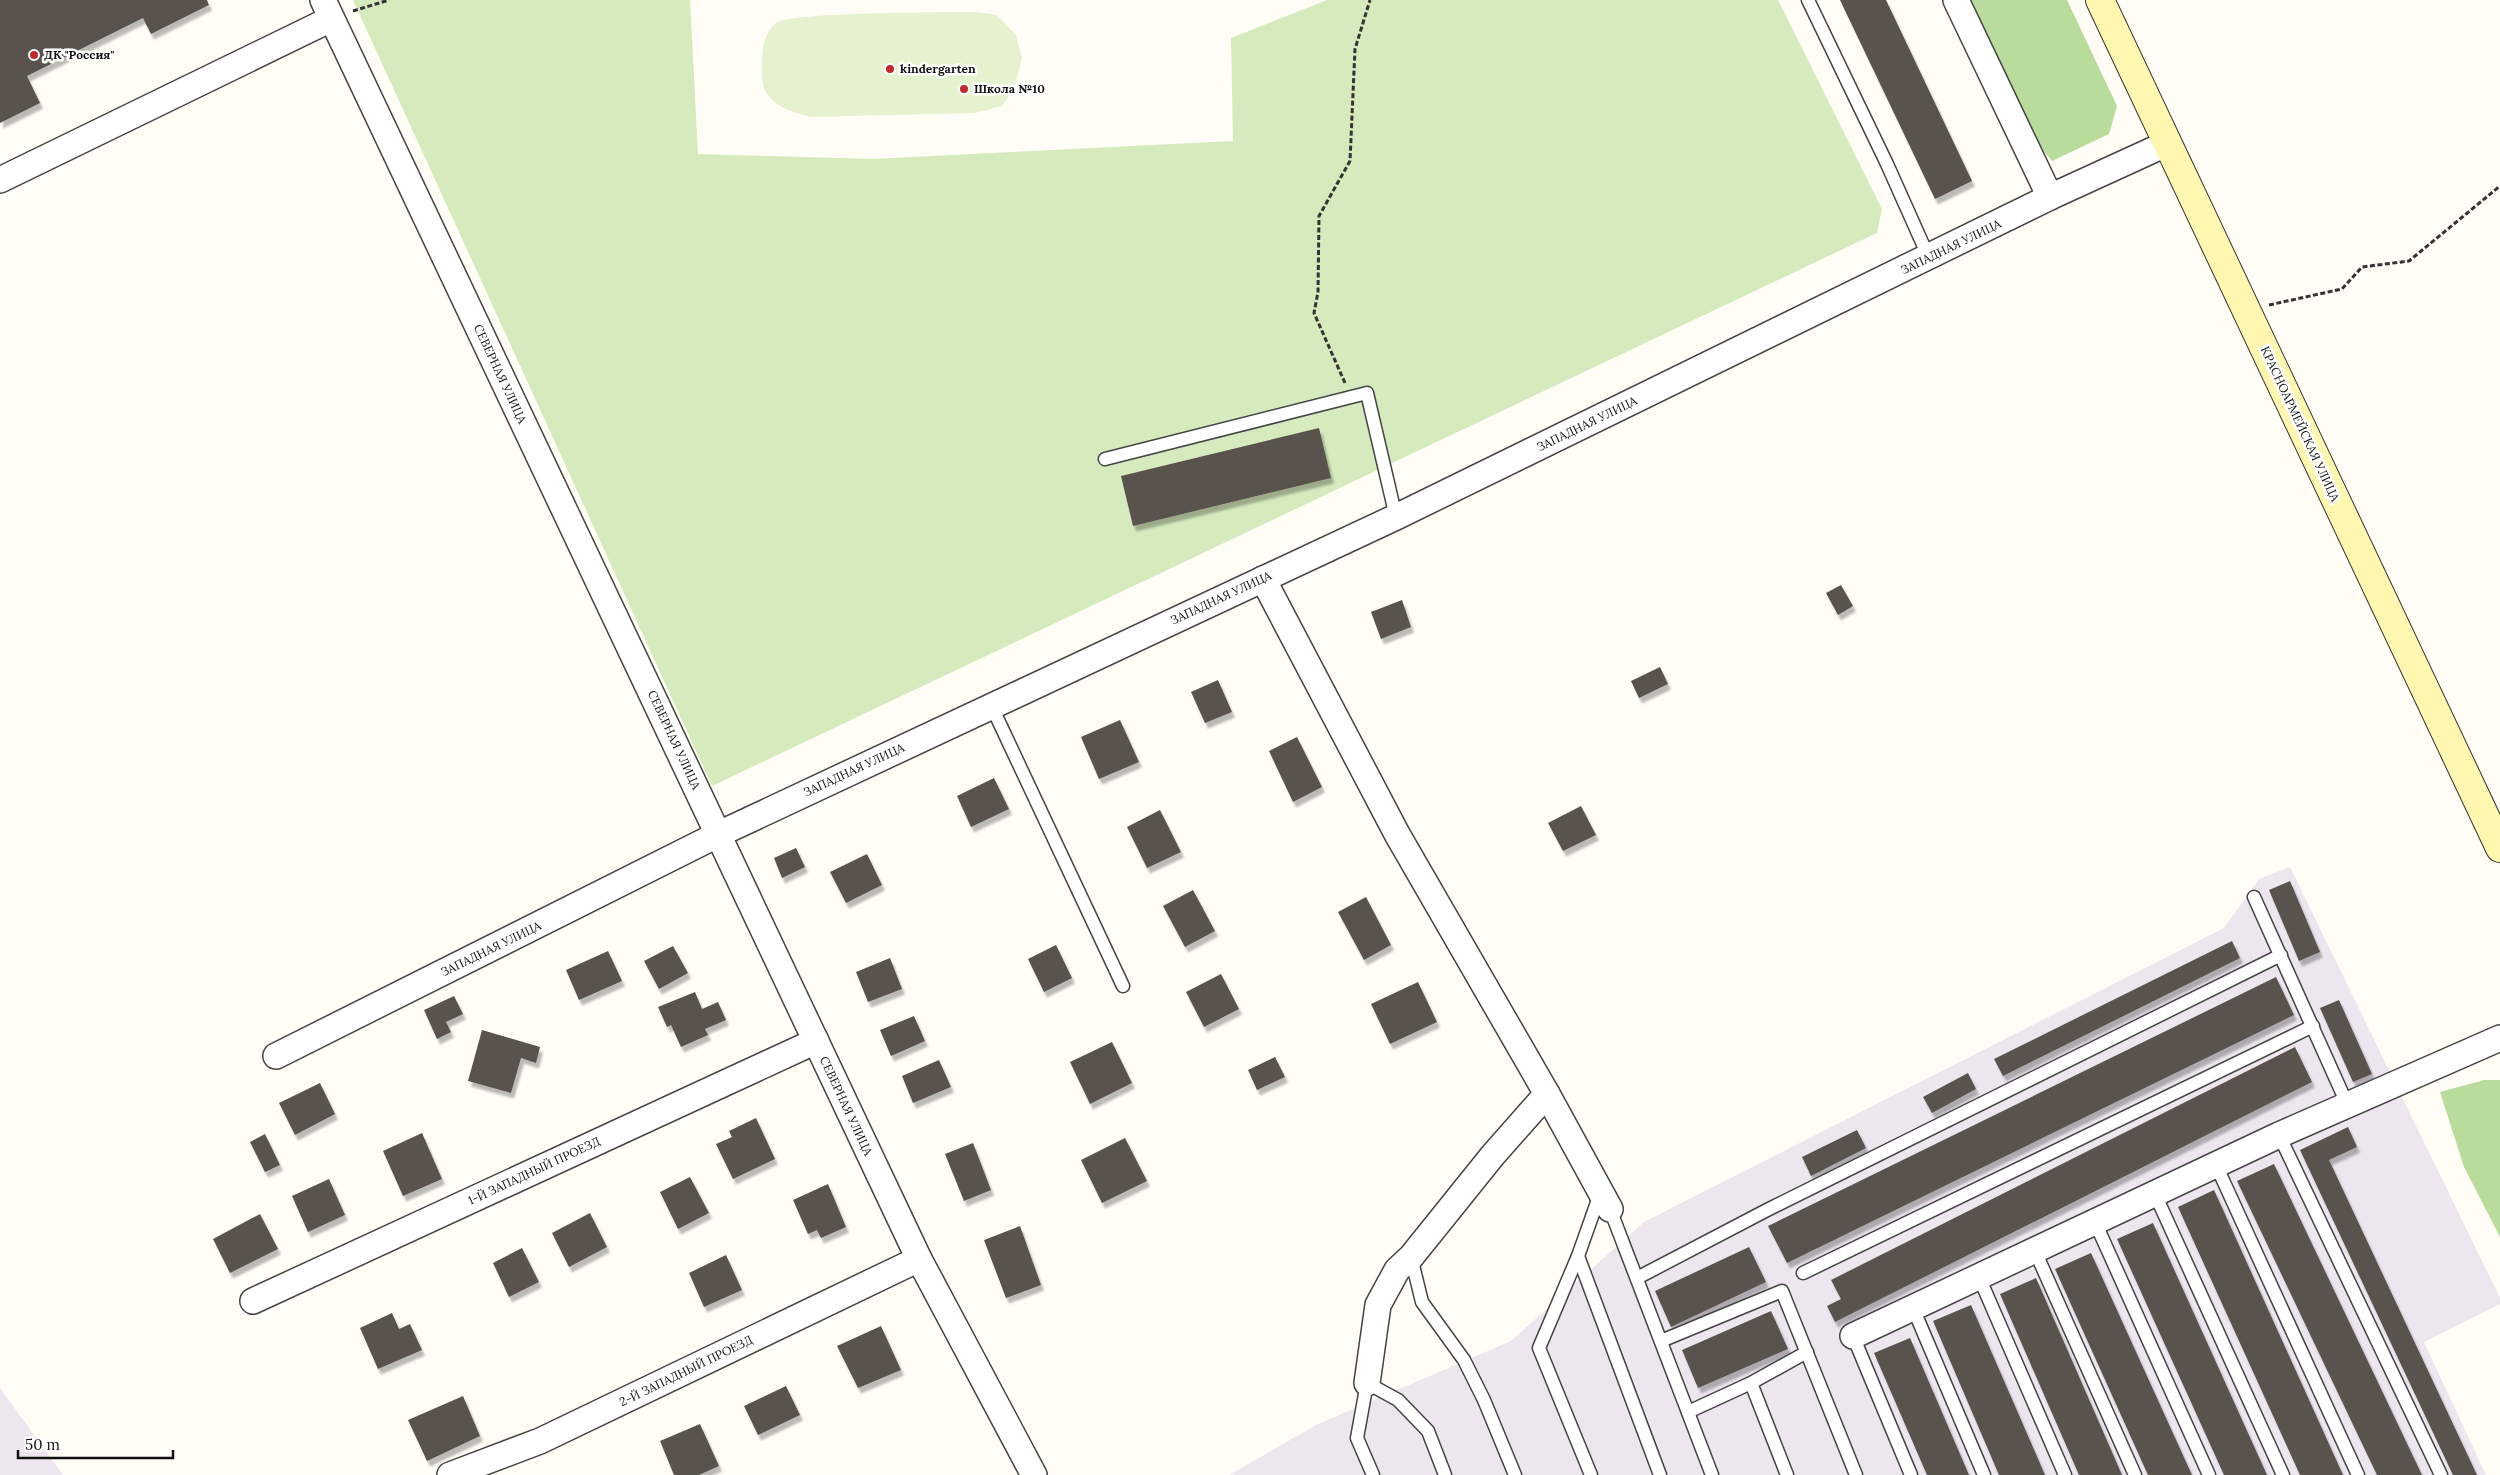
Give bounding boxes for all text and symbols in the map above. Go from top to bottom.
place label: ДК "Россия" [44,47,114,62]
marker: ДК "Россия" [28,49,40,61]
place label: kindergarten [900,61,976,76]
marker: kindergarten [884,63,896,75]
place label: Школа №10 [974,81,1045,96]
marker: Школа №10 [958,83,970,95]
street label: ЗАПАДНАЯ УЛИЦА [1898,216,2004,277]
street label: СЕВЕРНАЯ УЛИЦА [471,322,530,426]
street label: КРАСНОАРМЕЙСКАЯ УЛИЦА [2258,344,2343,504]
street label: ЗАПАДНАЯ УЛИЦА [1534,393,1640,454]
street label: ЗАПАДНАЯ УЛИЦА [1168,567,1274,628]
street label: СЕВЕРНАЯ УЛИЦА [645,688,704,792]
street label: ЗАПАДНАЯ УЛИЦА [801,739,907,800]
street label: ЗАПАДНАЯ УЛИЦА [438,918,544,979]
street label: СЕВЕРНАЯ УЛИЦА [817,1054,876,1158]
street label: 1-Й ЗАПАДНЫЙ ПРОЕЗД [465,1133,602,1208]
street label: 2-Й ЗАПАДНЫЙ ПРОЕЗД [617,1332,755,1409]
scale bar [18,1428,172,1460]
text: 50 m [25,1435,60,1454]

